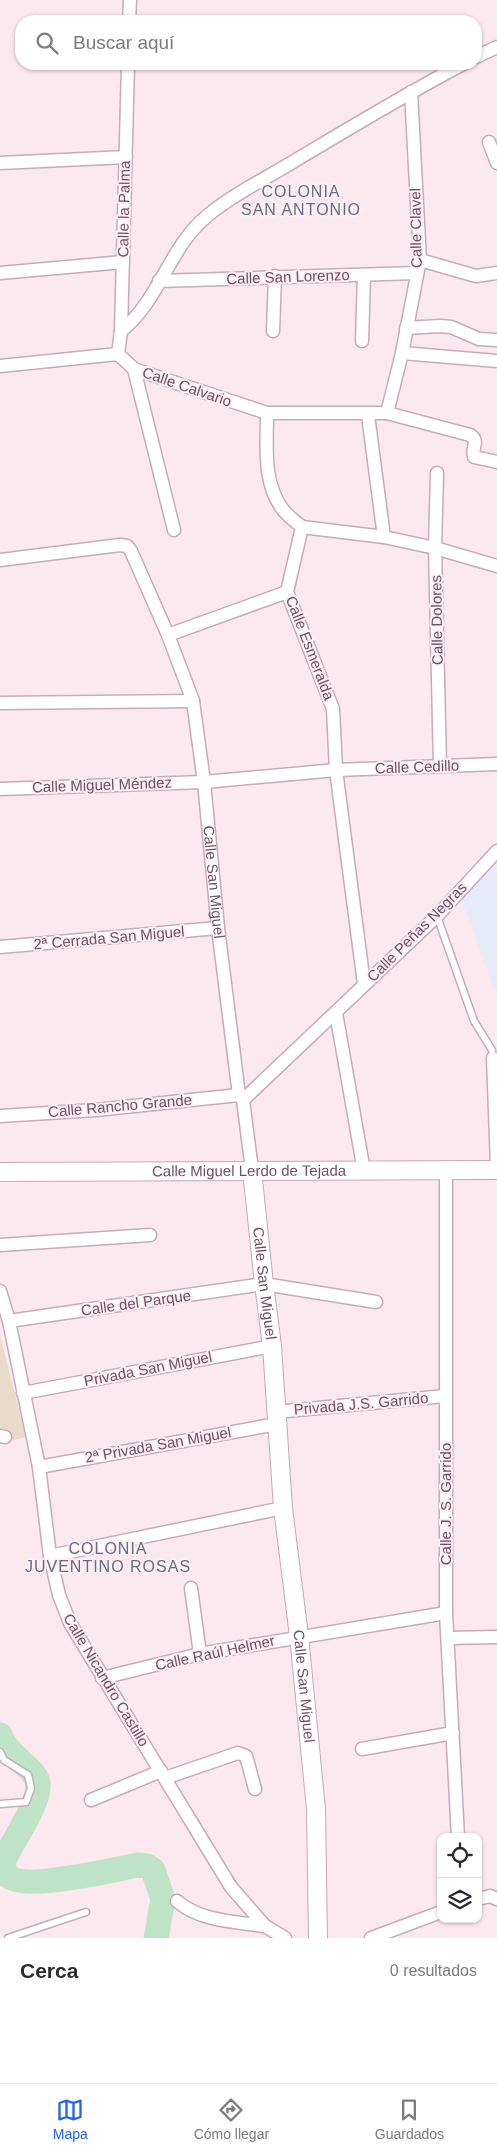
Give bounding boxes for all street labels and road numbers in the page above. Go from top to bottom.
street label: Calle la Palma [114,160,133,257]
street label: Calle Clavel [406,188,425,268]
street label: Calle San Lorenzo [226,266,350,287]
street label: Calle Calvario [140,363,234,410]
street label: Calle Dolores [427,575,446,665]
street label: Calle Esmeralda [283,593,338,703]
street label: Calle Cedillo [375,757,459,776]
street label: Calle Miguel Méndez [32,774,172,795]
street label: Calle San Miguel [200,825,228,939]
street label: Calle Peñas Negras [363,878,470,985]
street label: 2ª Cerrada San Miguel [33,922,185,953]
street label: Calle Rancho Grande [47,1091,193,1120]
street label: Calle Miguel Lerdo de Tejada [152,1162,347,1179]
street label: Calle San Miguel [250,1226,280,1341]
street label: Calle del Parque [80,1286,192,1319]
street label: Privada San Miguel [82,1348,213,1389]
street label: Privada J.S. Garrido [293,1389,429,1418]
street label: 2ª Privada San Miguel [83,1423,232,1466]
street label: Calle J. S. Garrido [437,1443,454,1565]
street label: Calle Nicandro Castillo [60,1610,153,1749]
street label: Calle San Miguel [290,1629,318,1743]
street label: Calle Raúl Helmer [154,1632,276,1673]

